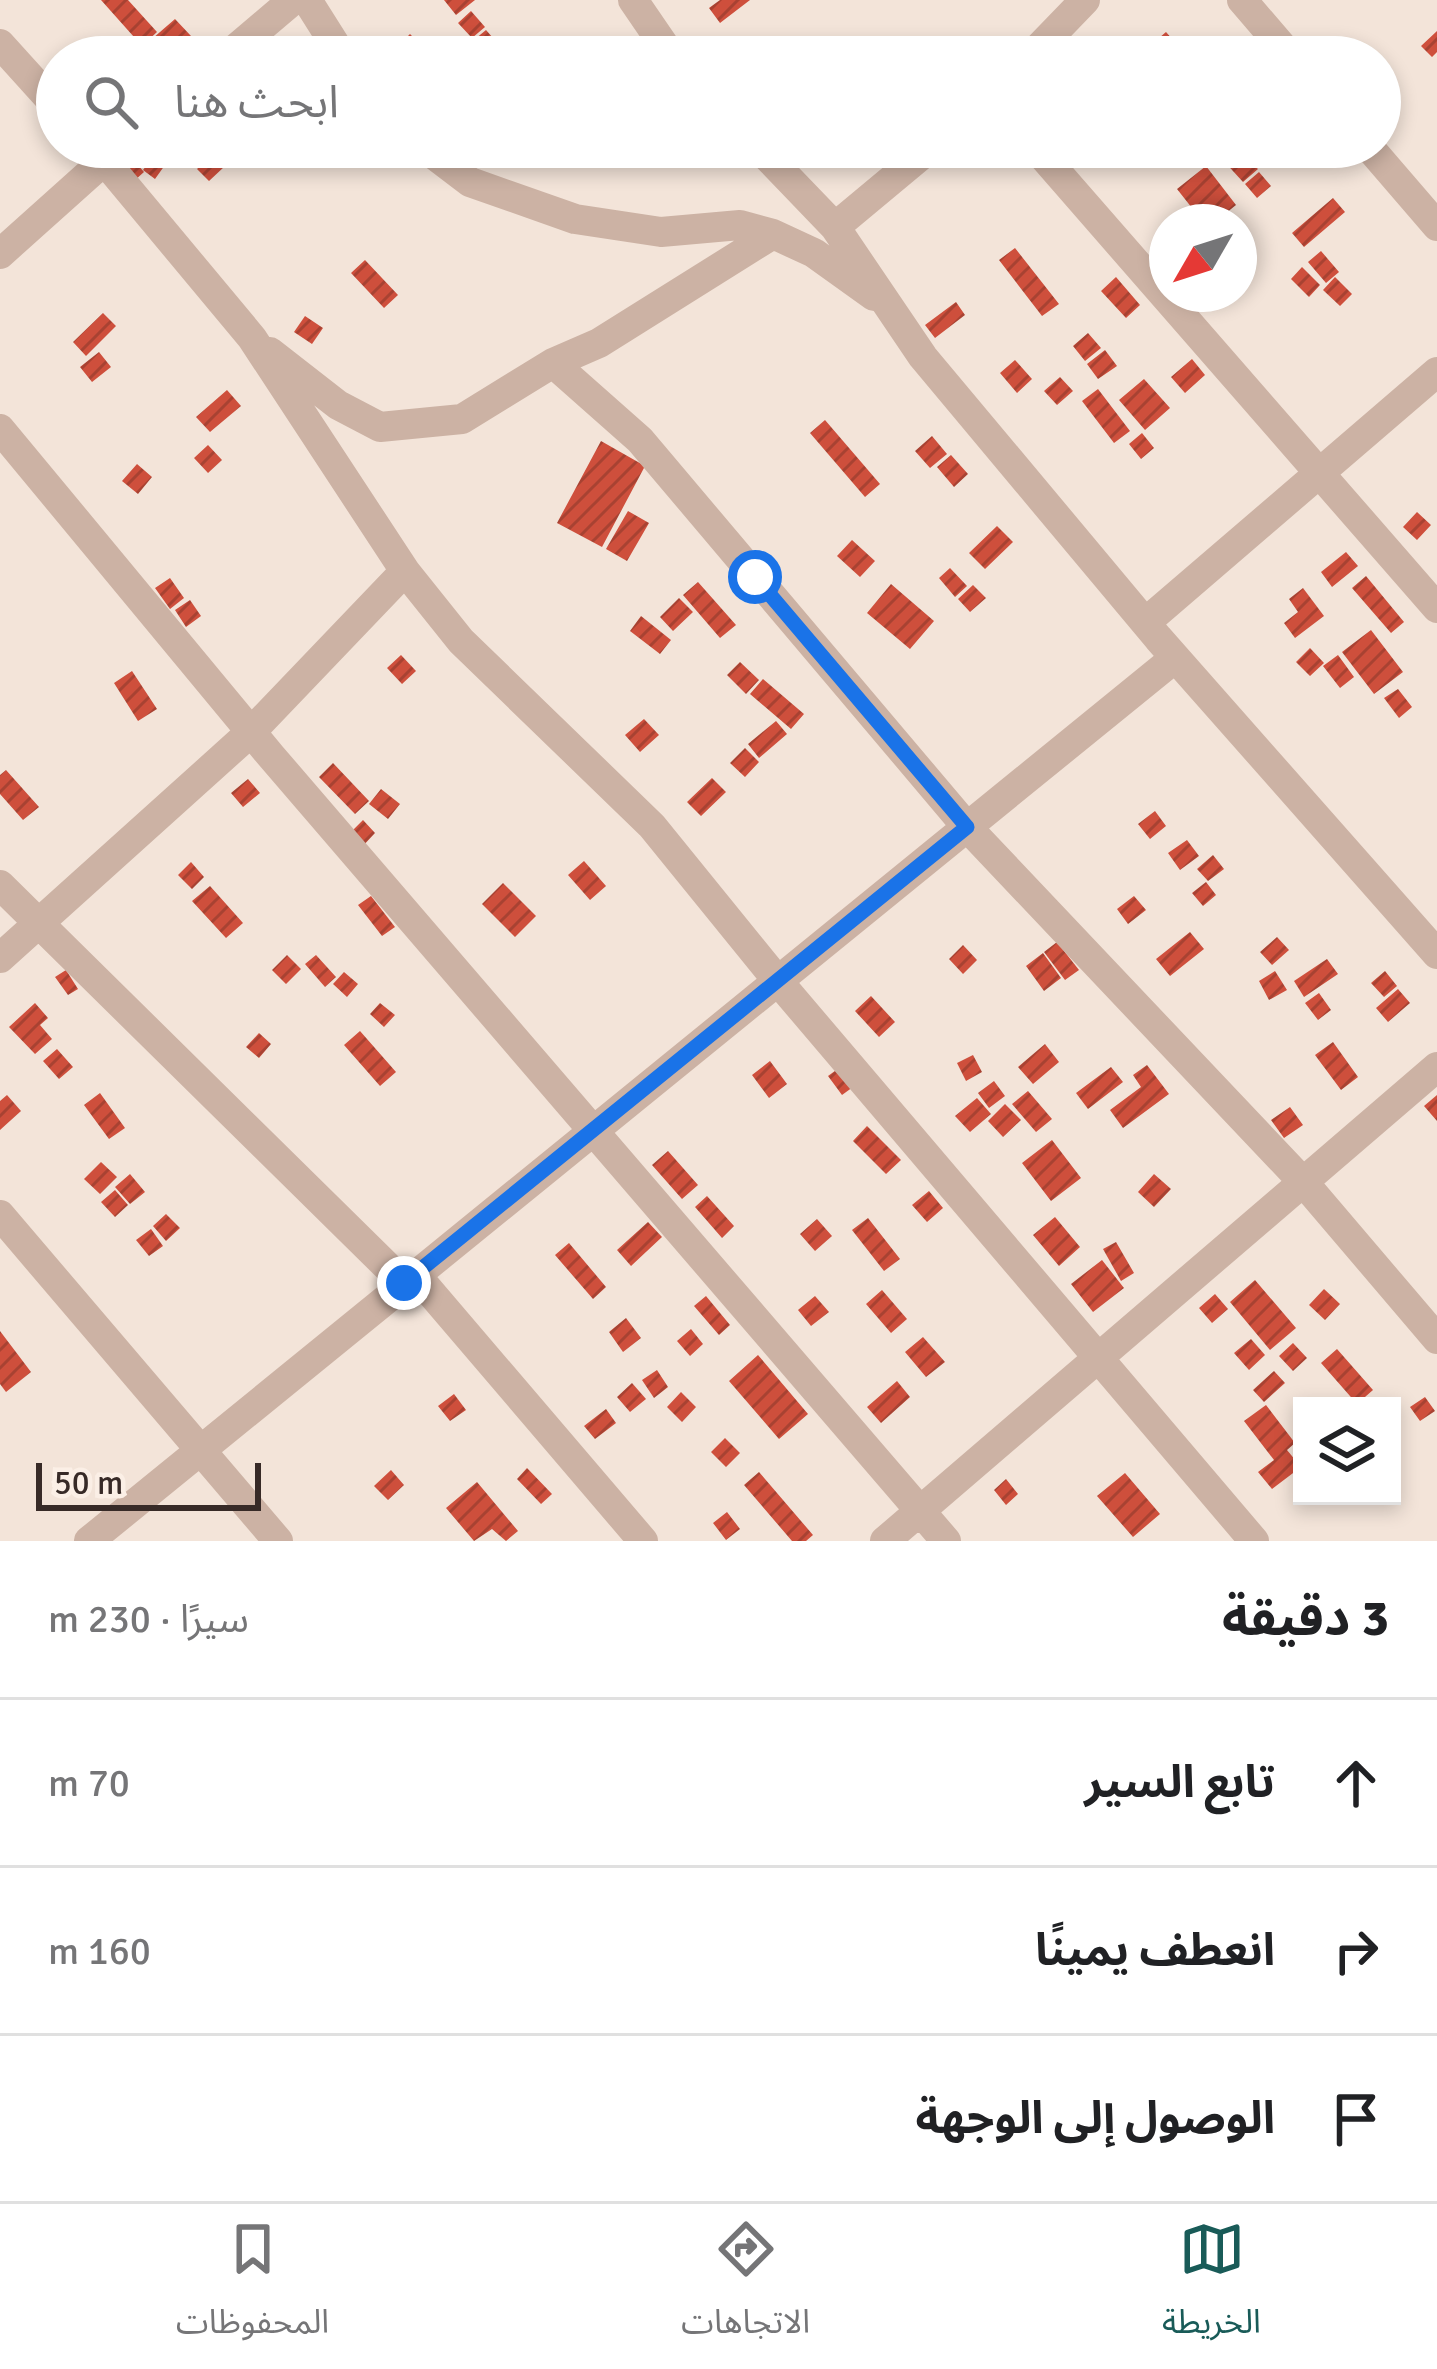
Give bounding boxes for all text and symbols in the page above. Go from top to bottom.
search box [36,36,1401,168]
icon: search [78,69,144,135]
text: ابحث هنا [174,75,339,130]
north arrow [1149,204,1257,312]
route start [728,550,782,604]
route end [377,1256,431,1310]
map controls [1293,1397,1401,1505]
button: layers [1293,1397,1401,1505]
scale bar [36,1457,261,1510]
text: 50 m [54,1463,123,1504]
text: 3 دقيقة [1222,1587,1389,1650]
text: سيرًا · 230 m [48,1595,249,1643]
icon: ahead [1323,1750,1389,1816]
text: تابع السير [1085,1755,1275,1810]
text: 70 m [48,1759,130,1807]
icon: right [1323,1918,1389,1984]
text: انعطف يمينًا [1035,1923,1275,1978]
text: 160 m [48,1927,151,1975]
icon: arrive [1323,2086,1389,2152]
text: الوصول إلى الوجهة [915,2091,1275,2146]
tab: المحفوظات [176,2216,329,2357]
tab: الاتجاهات [681,2216,810,2357]
tab: الخريطة [1162,2216,1261,2357]

